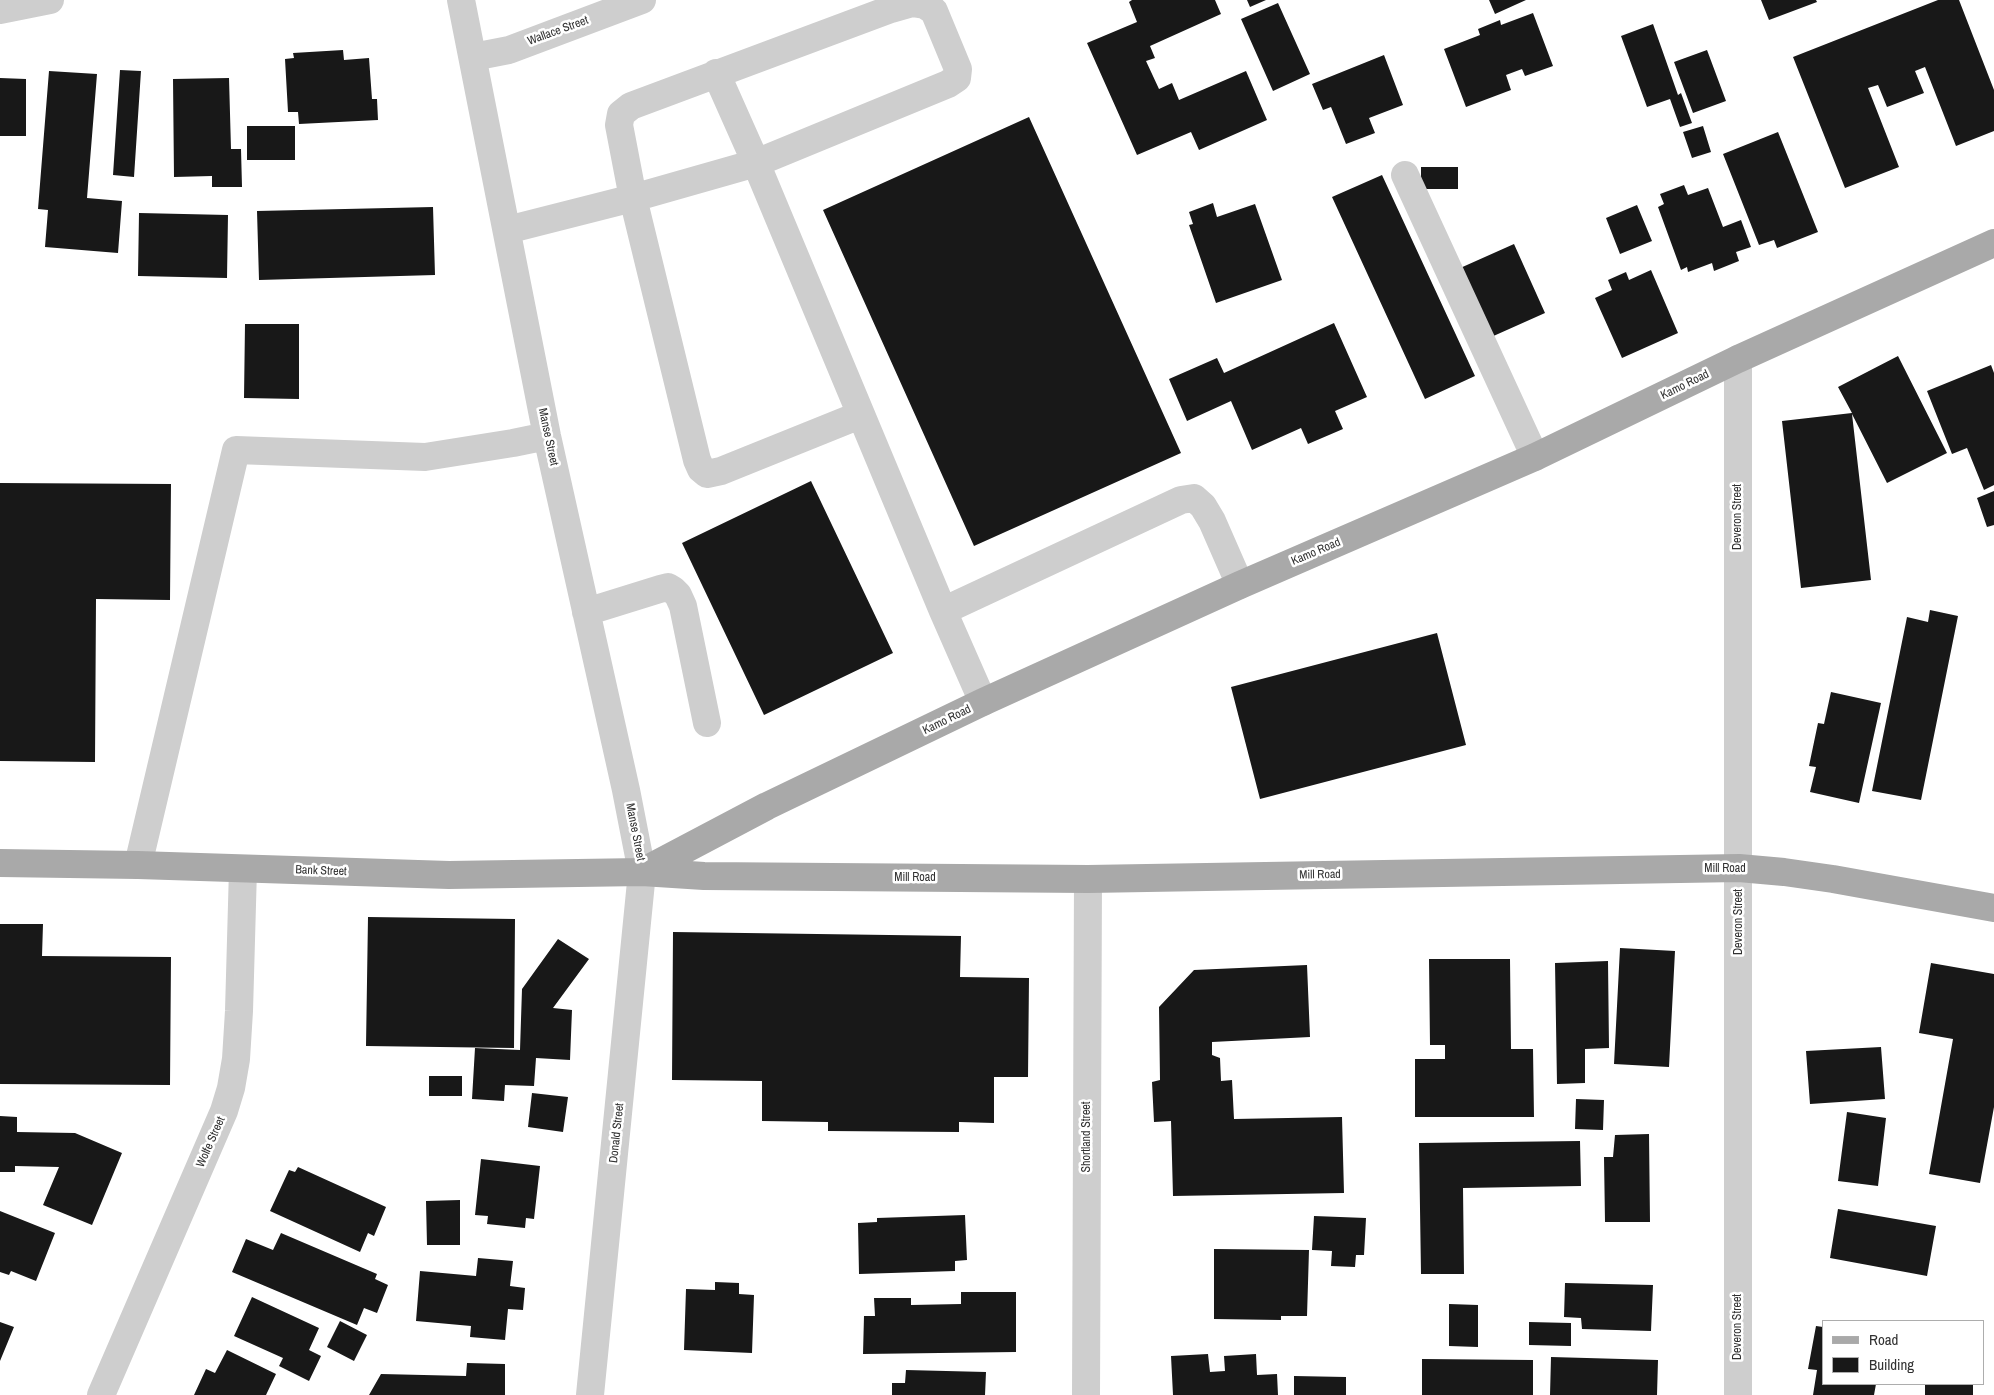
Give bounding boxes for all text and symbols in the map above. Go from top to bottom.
street label: Wallace Street [526,13,590,49]
street label: Kamo Road [1658,367,1712,403]
street label: Manse Street [535,407,561,467]
street label: Deveron Street [1731,484,1745,550]
street label: Kamo Road [1289,535,1343,569]
street label: Kamo Road [920,702,974,738]
street label: Manse Street [622,802,648,862]
street label: Mill Road [1704,862,1746,876]
street label: Bank Street [295,863,347,879]
street label: Mill Road [1299,867,1341,883]
street label: Mill Road [894,871,936,885]
street label: Deveron Street [1732,889,1746,955]
street label: Shortland Street [1080,1101,1094,1173]
street label: Donald Street [607,1102,627,1164]
street label: Wolfe Street [193,1114,229,1170]
street label: Deveron Street [1731,1294,1745,1360]
legend [1822,1320,1984,1385]
text: Road [1869,1329,1898,1350]
text: Building [1869,1354,1914,1375]

